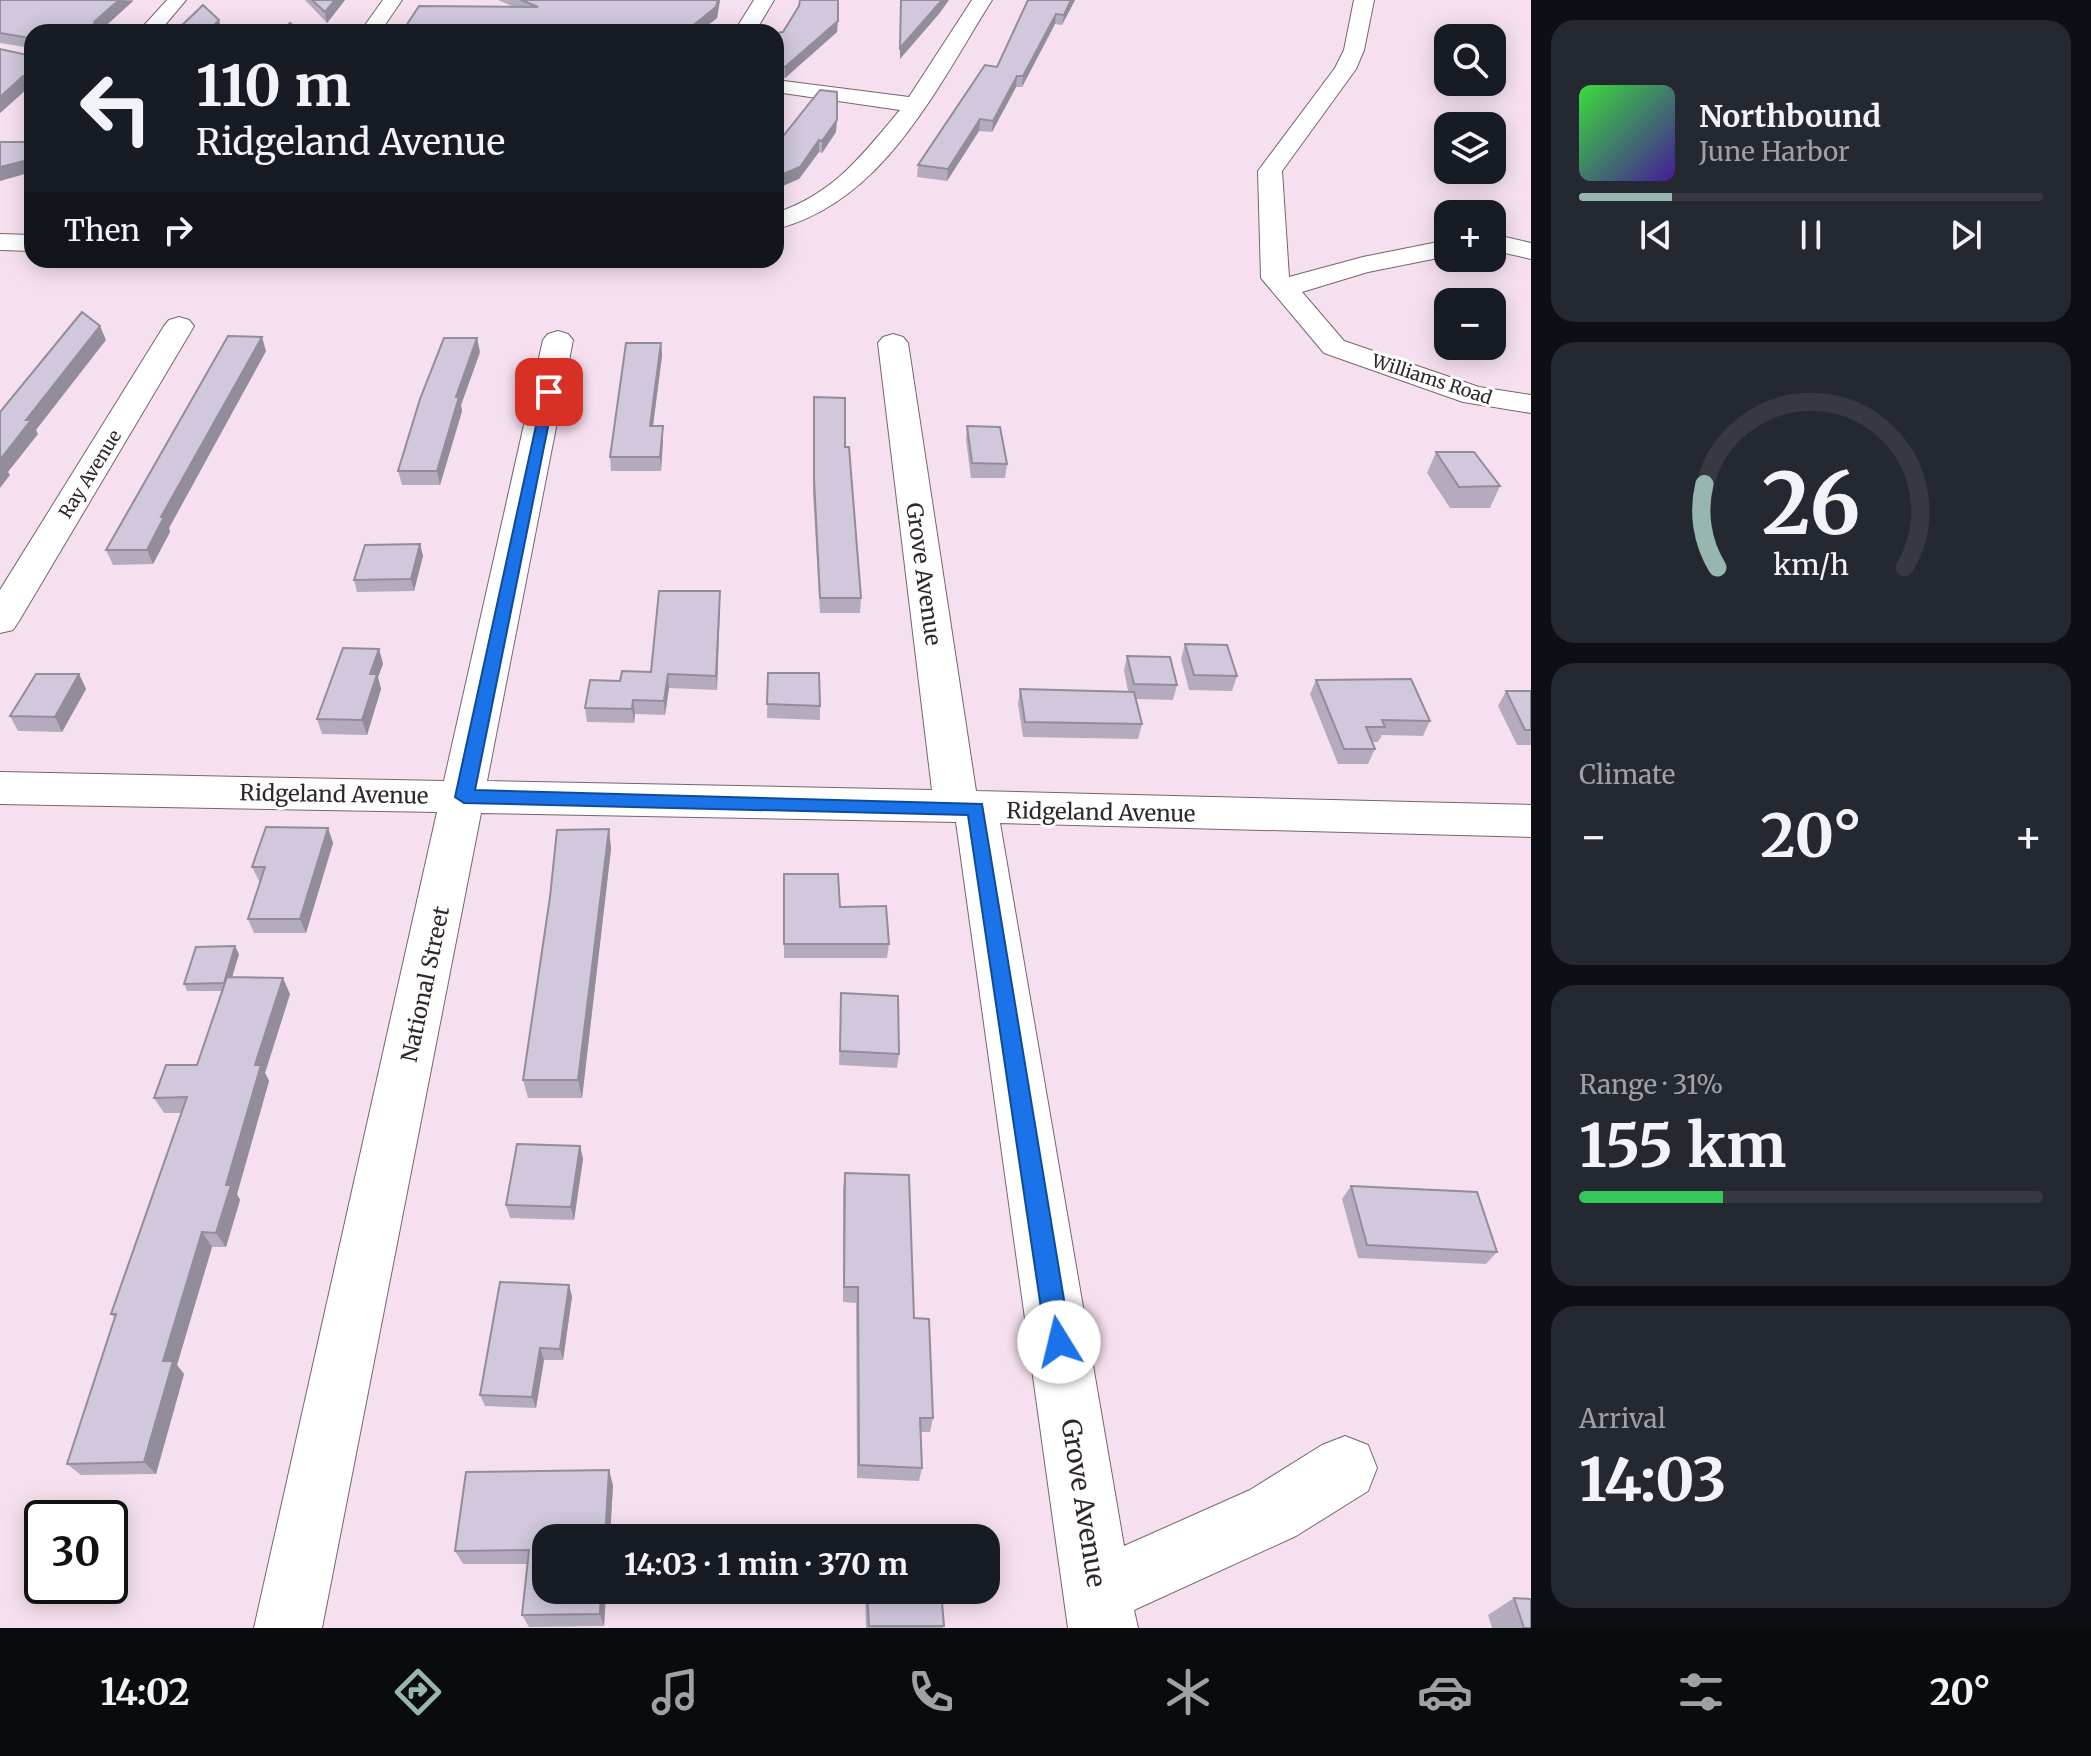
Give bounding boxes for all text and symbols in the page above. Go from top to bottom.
map controls [1434,24,1506,360]
button: search [1434,24,1506,96]
text: 110 m [196,51,351,121]
icon: left [64,56,168,160]
text: Northbound [1699,97,1881,135]
button: layers [1434,112,1506,184]
text: Ridgeland Avenue [196,120,505,165]
text: June Harbor [1699,135,1850,168]
button: + [1434,200,1506,272]
icon: right [156,208,200,252]
text: Then [64,211,140,249]
icon: previous [1634,213,1678,257]
icon: pause [1789,213,1833,257]
icon: next [1944,213,1988,257]
button: − [1434,288,1506,360]
street label: Williams Road [1368,348,1495,409]
pin [515,358,583,426]
icon: arrive [527,370,571,414]
street label: Ray Avenue [54,426,126,522]
text: 26 [1762,452,1860,557]
street label: Grove Avenue [900,501,948,647]
text: km/h [1773,548,1849,584]
text: Climate [1579,758,1675,791]
street label: Ridgeland Avenue [239,778,429,810]
street label: Ridgeland Avenue [1006,796,1196,828]
text: 20° [1760,798,1862,873]
text: − [1579,809,1608,864]
text: + [2014,809,2043,864]
street label: National Street [395,903,455,1064]
text: Range · 31% [1579,1068,1723,1101]
text: 155 km [1579,1108,1786,1183]
position arrow [1017,1300,1101,1384]
text: Arrival [1579,1402,1666,1435]
street label: Grove Avenue [1054,1416,1114,1590]
text: 14:03 [1579,1442,1727,1517]
speed limit sign: 30 [24,1500,128,1604]
text: 14:03 · 1 min · 370 m [624,1545,908,1583]
icon: directions [390,1664,446,1720]
icon: music [647,1664,703,1720]
icon: phone [903,1664,959,1720]
icon: climate [1160,1664,1216,1720]
icon: car [1417,1664,1473,1720]
icon: filters [1673,1664,1729,1720]
text: 14:02 [100,1670,190,1715]
text: 20° [1930,1670,1991,1715]

